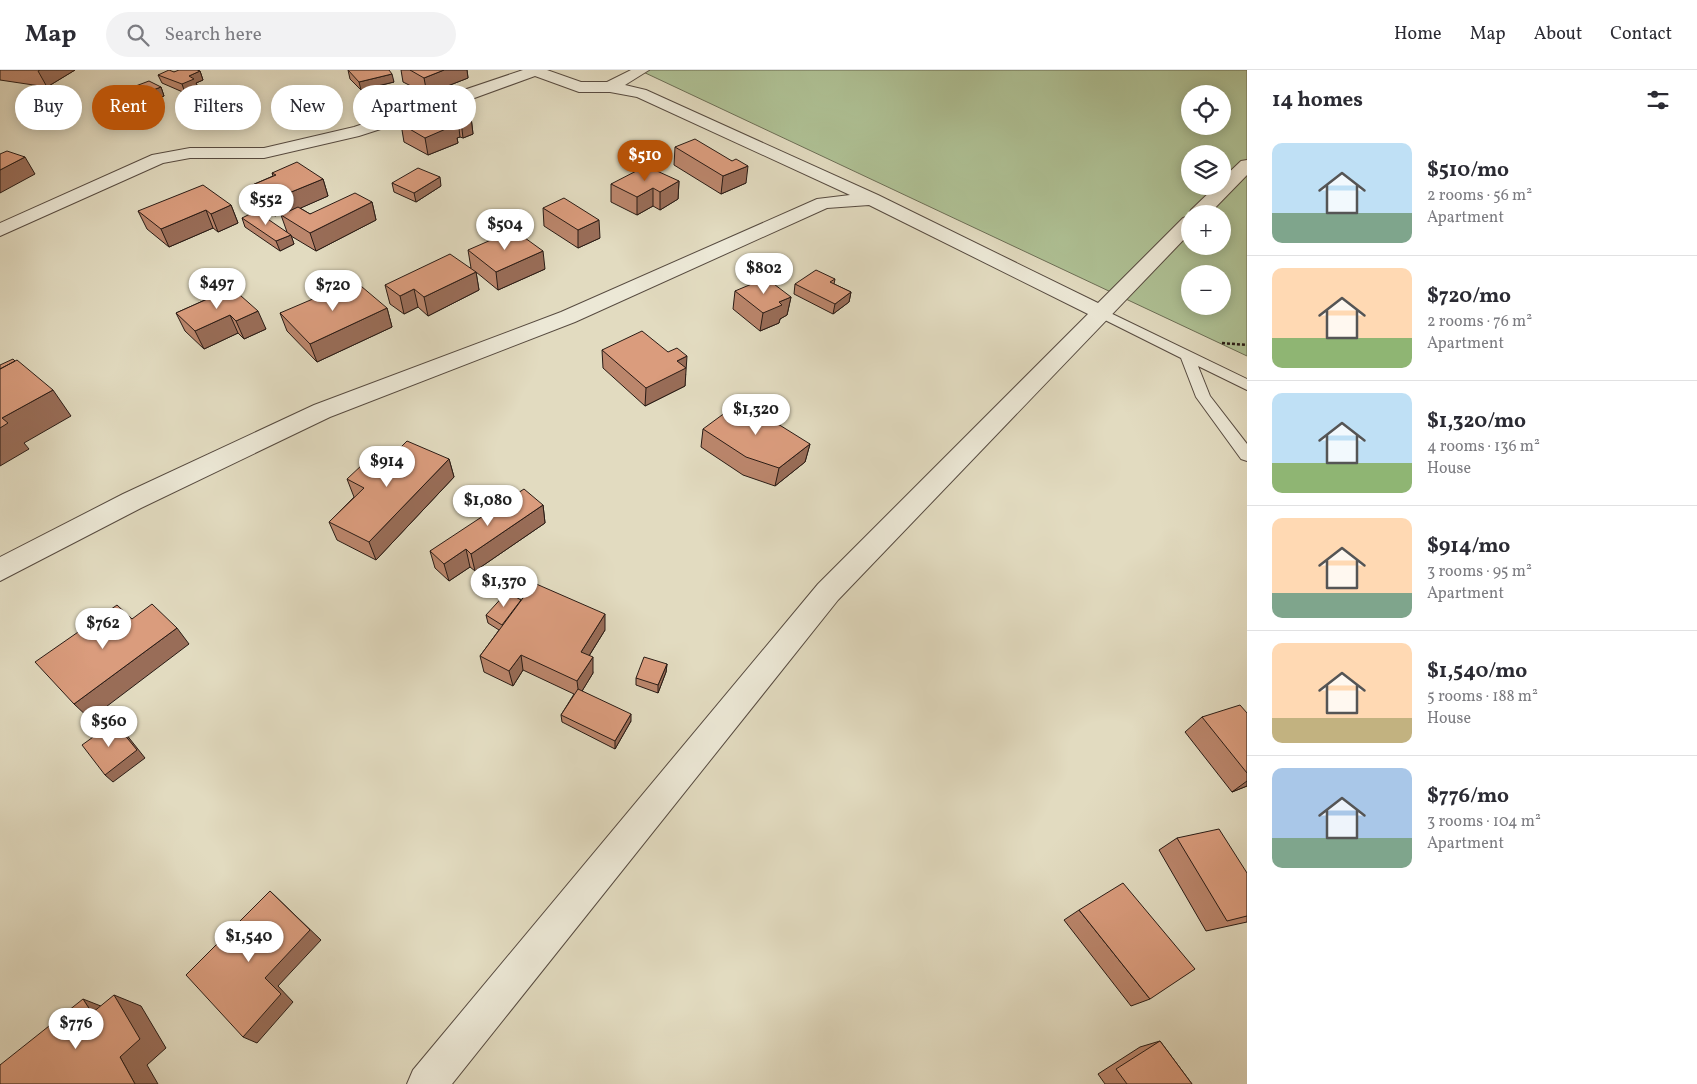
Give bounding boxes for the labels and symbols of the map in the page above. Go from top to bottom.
pin: $510 [615,140,675,182]
pin: $552 [236,184,296,226]
pin: $504 [475,208,535,251]
pin: $802 [734,252,794,295]
pin: $497 [187,268,247,310]
pin: $720 [303,270,363,312]
pin: $1,320 [715,394,797,436]
pin: $914 [357,446,417,488]
pin: $1,080 [447,484,529,527]
pin: $1,370 [463,566,545,608]
pin: $762 [73,608,133,650]
pin: $560 [79,706,139,748]
pin: $1,540 [208,920,290,963]
pin: $776 [46,1008,106,1050]

